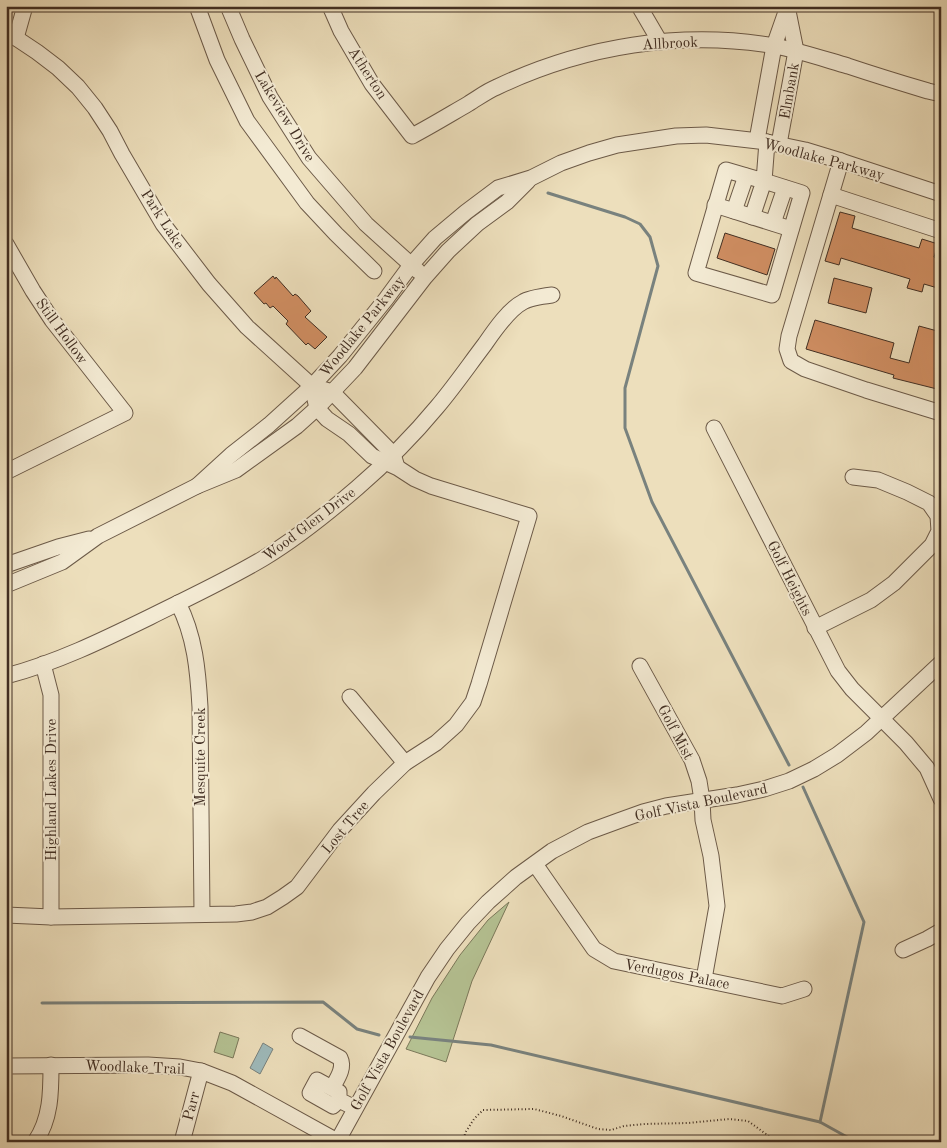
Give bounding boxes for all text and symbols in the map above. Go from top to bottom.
street label: Allbrook [642,36,699,53]
street label: Atherton [344,45,389,103]
street label: Elmbank [778,62,803,121]
street label: Lakeview Drive [251,69,317,165]
street label: Woodlake Parkway [761,137,886,184]
street label: Park Lake [137,188,186,252]
street label: Woodlake Parkway [318,274,408,380]
street label: Still Hollow [32,296,90,368]
street label: Wood Glen Drive [261,486,359,565]
street label: Golf Heights [763,539,814,619]
street label: Golf Mist [654,703,695,763]
street label: Mesquite Creek [194,707,209,807]
street label: Highland Lakes Drive [45,719,60,861]
street label: Golf Vista Boulevard [634,782,769,825]
street label: Lost Tree [320,799,373,857]
street label: Verdugos Palace [623,958,731,993]
street label: Golf Vista Boulevard [349,988,428,1114]
street label: Woodlake Trail [85,1059,185,1078]
street label: Parr [181,1090,203,1122]

